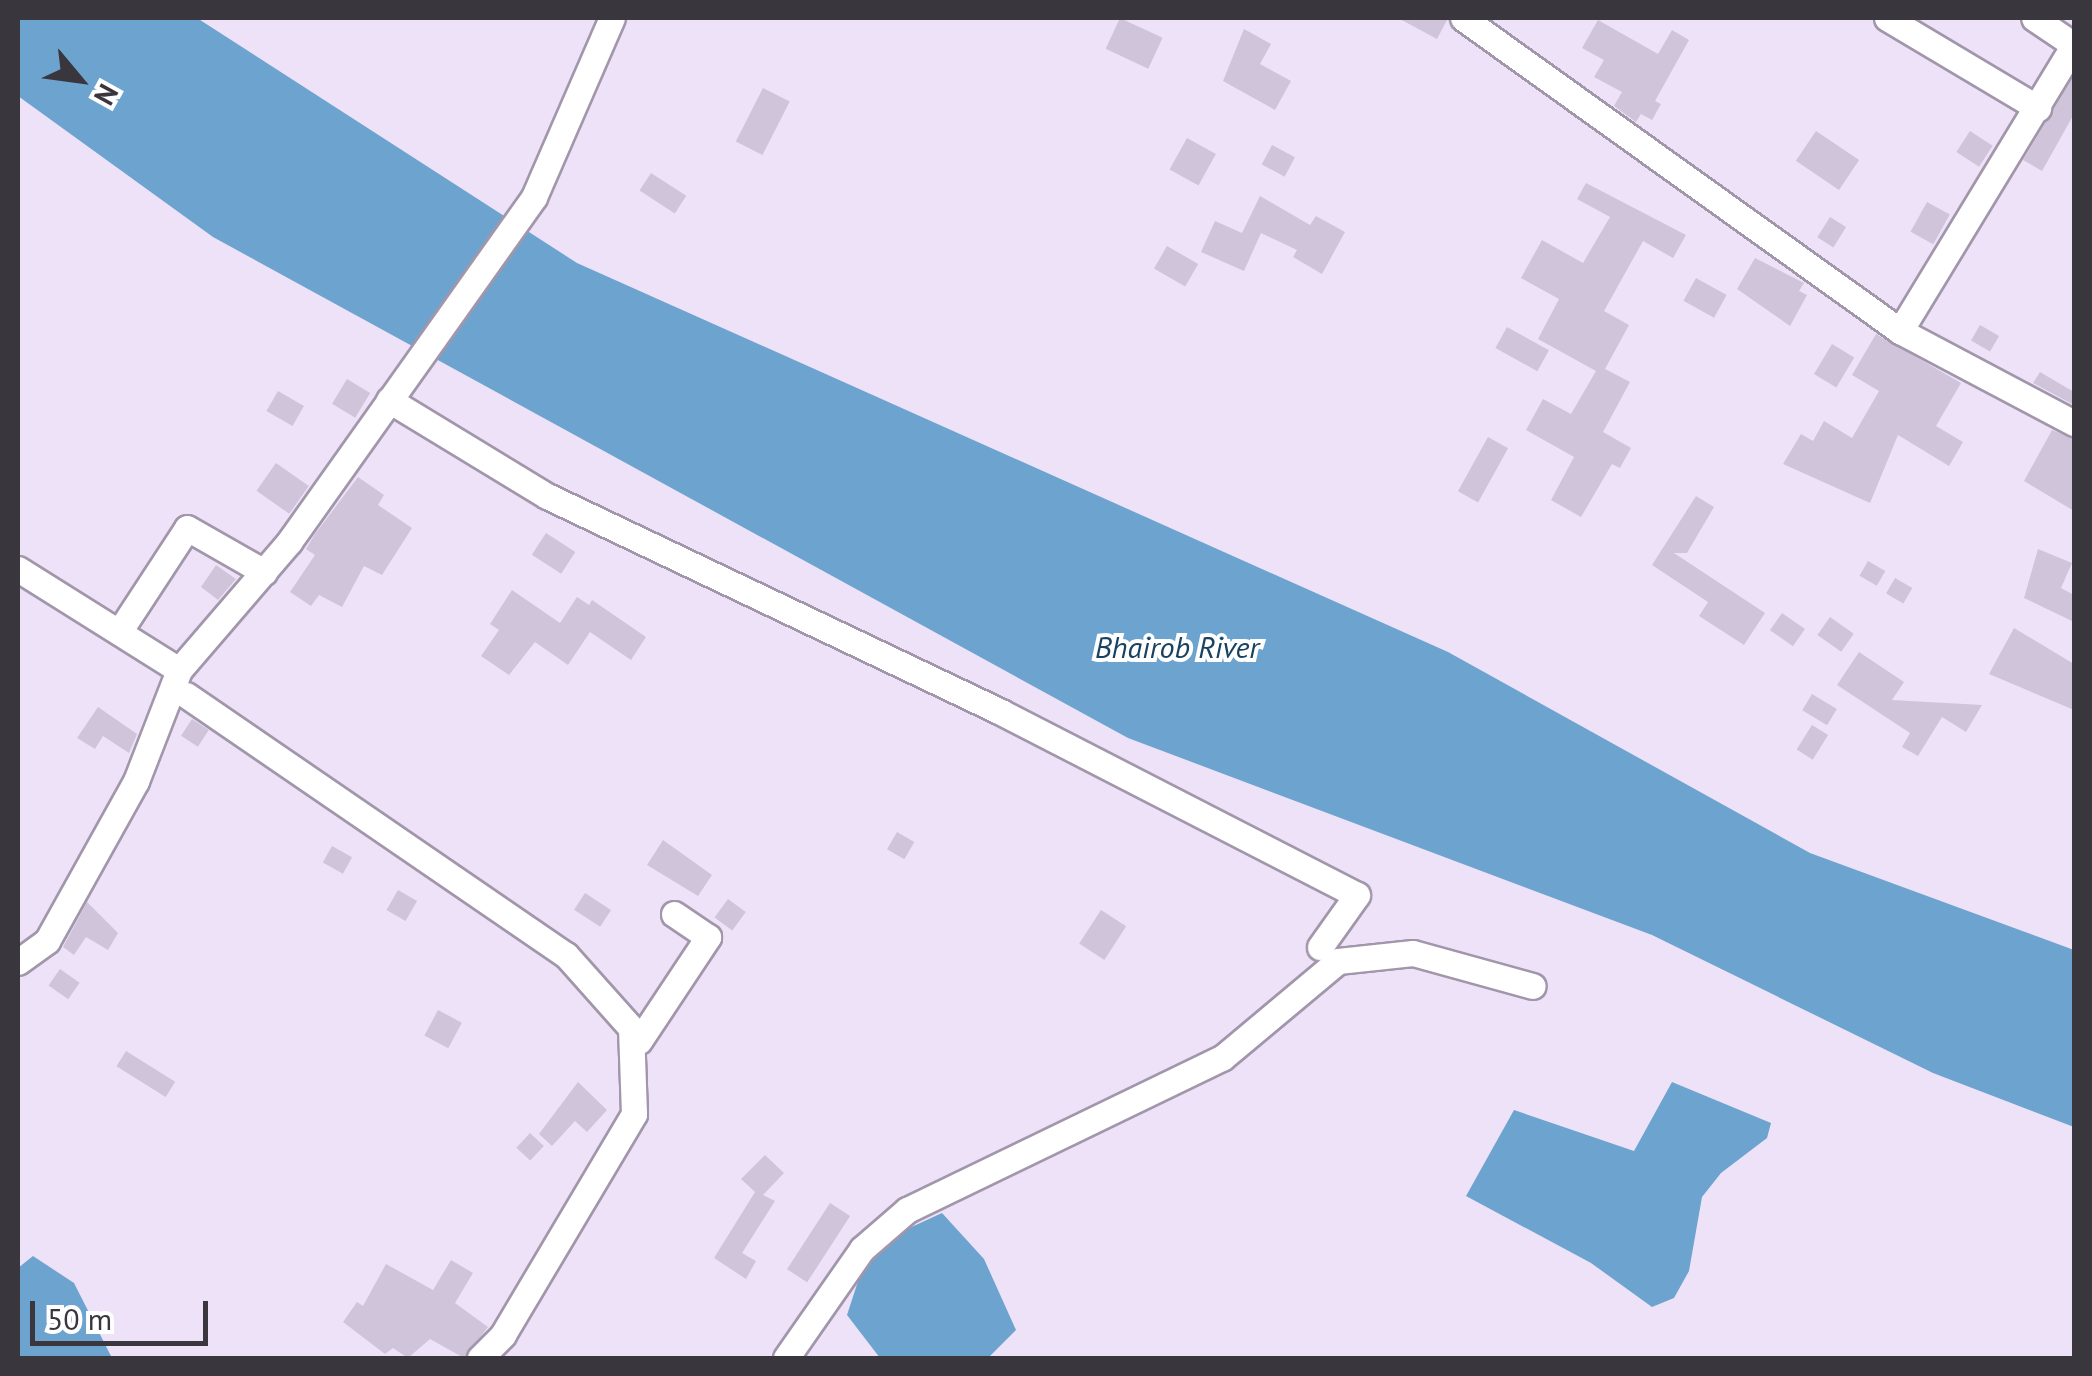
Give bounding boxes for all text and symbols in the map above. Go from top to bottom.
north arrow [30,30,130,130]
text: N [86,78,127,112]
water label: Bhairob River [1095,629,1259,665]
scale bar [35,1281,212,1343]
text: 50 m [47,1299,112,1338]

